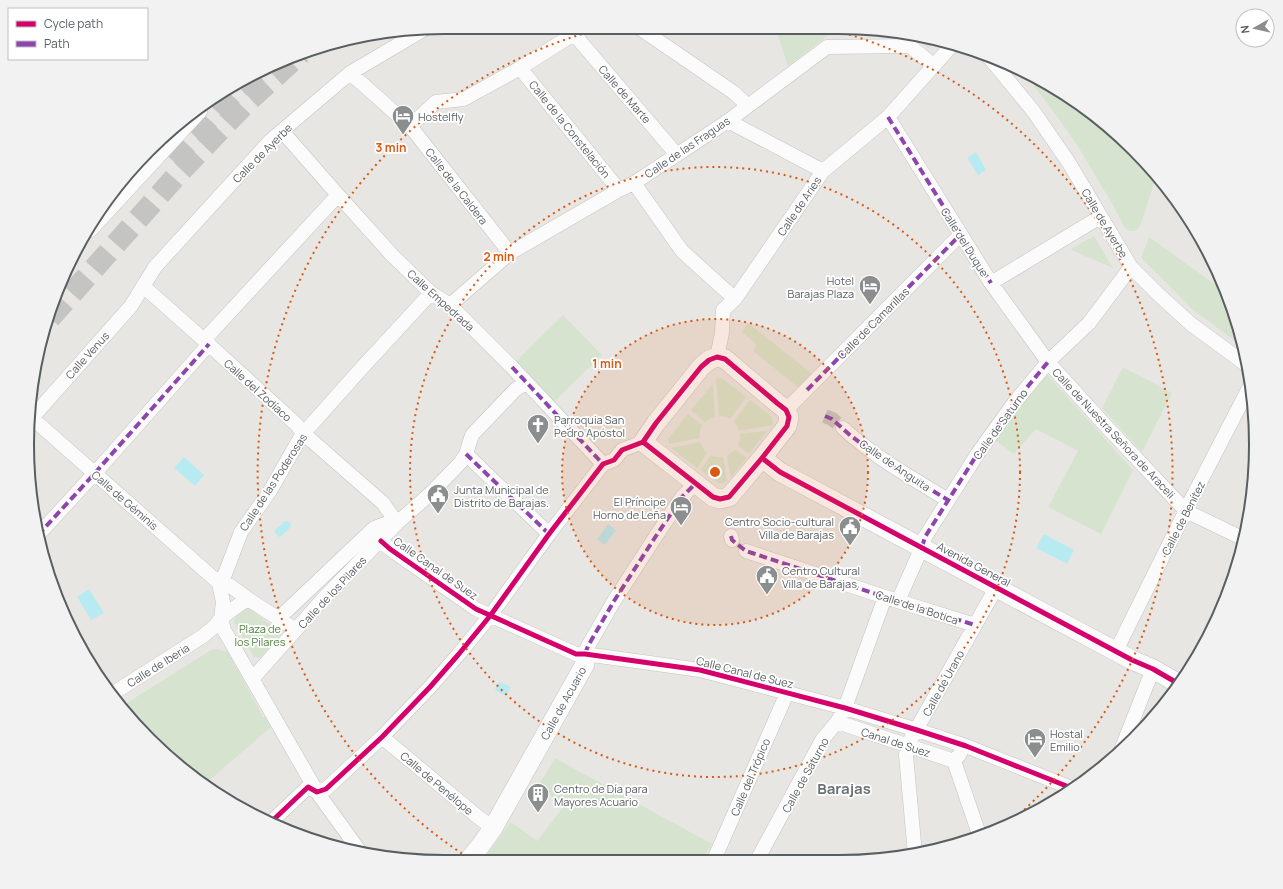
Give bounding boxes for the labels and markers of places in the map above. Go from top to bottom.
hotel icon: Hostelfly [390,103,416,136]
place label: Hostelfly [418,109,464,124]
place label: Hotel Barajas Plaza [788,273,854,301]
hotel icon: Hotel Barajas Plaza [857,273,883,306]
church icon: Parroquia San Pedro Apóstol [525,412,551,445]
place label: Parroquia San Pedro Apóstol [554,412,625,440]
centre of rings [708,465,722,479]
public building icon: Junta Municipal de Distrito de Barajas. [425,482,451,515]
place label: Junta Municipal de Distrito de Barajas. [454,482,549,510]
place label: El Príncipe Horno de Leña [593,494,667,522]
hotel icon: El Príncipe Horno de Leña [668,494,694,527]
place label: Centro Socio-cultural Villa de Barajas [725,514,834,542]
public building icon: Centro Socio-cultural Villa de Barajas [837,514,863,547]
public building icon: Centro Cultural Villa de Barajas [754,563,780,596]
place label: Centro Cultural Villa de Barajas [782,563,860,591]
hotel icon: Hostal Emilio [1022,726,1048,759]
place label: Hostal Emilio [1050,726,1083,754]
building icon: Centro de Día para Mayores Acuario [525,781,551,814]
place label: Centro de Día para Mayores Acuario [554,781,648,809]

